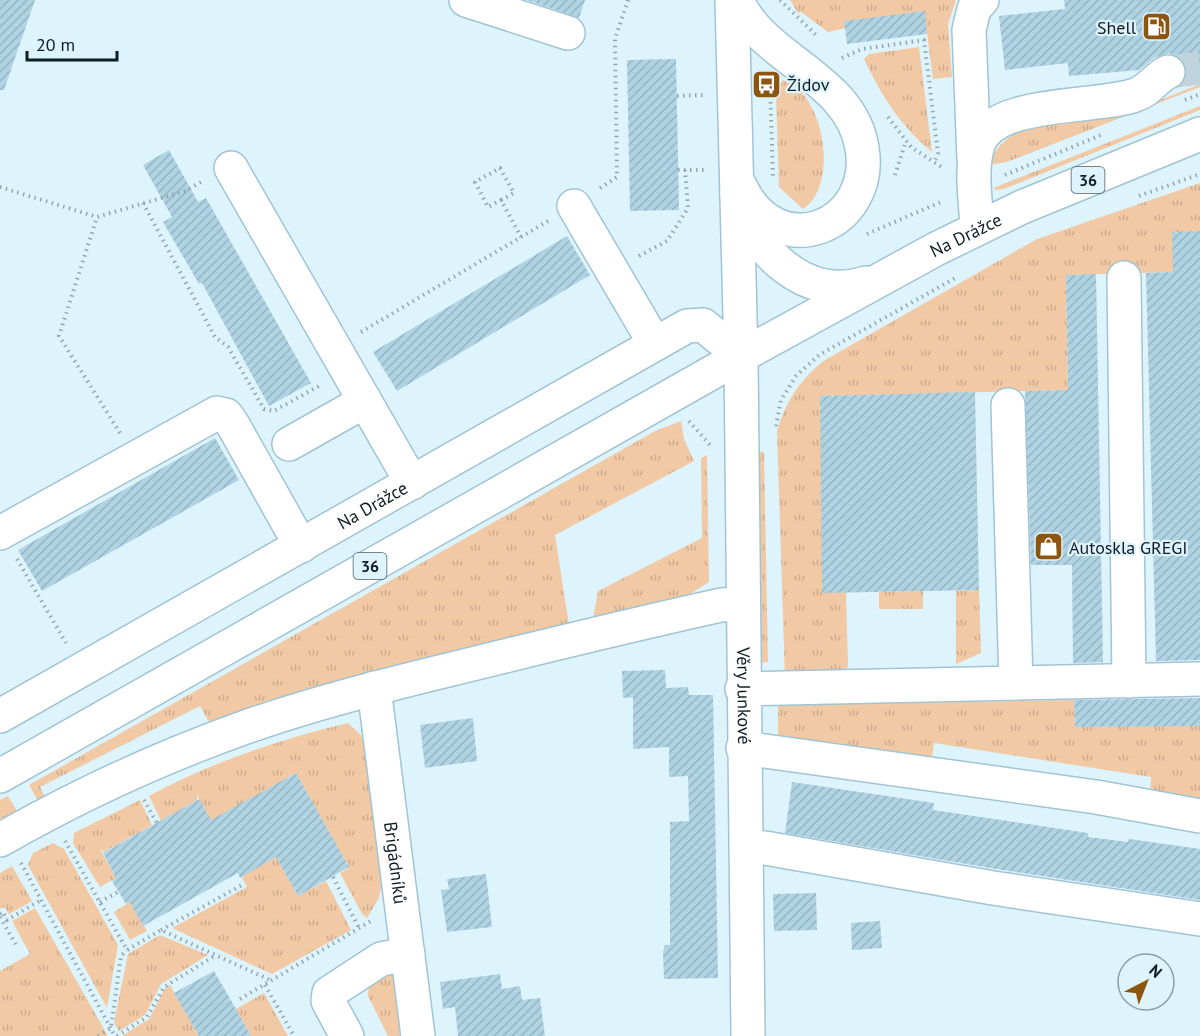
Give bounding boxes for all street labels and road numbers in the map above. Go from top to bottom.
road number: 36 [1072,167,1104,193]
street label: Na Drážce [926,207,1005,262]
street label: Na Drážce [333,476,412,534]
road number: 36 [354,553,386,579]
street label: Věry Junkové [732,646,756,745]
street label: Brigádníků [379,820,413,905]

